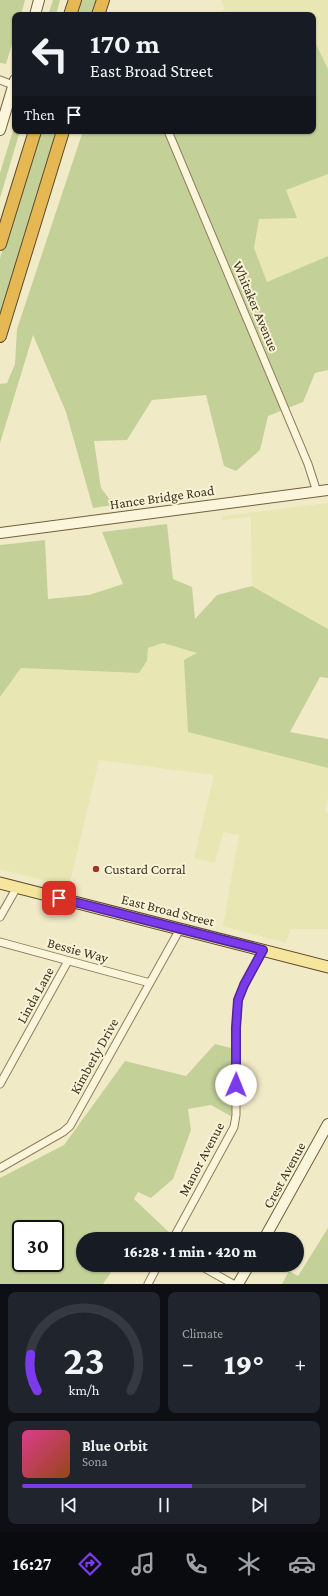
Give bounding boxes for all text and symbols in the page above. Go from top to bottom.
icon: left [24,28,76,80]
text: 170 m [90,28,160,59]
text: East Broad Street [90,61,213,81]
icon: arrive [63,104,85,126]
text: Then [24,107,55,123]
street label: Whitaker Avenue [230,258,282,354]
street label: Hance Bridge Road [109,482,216,512]
place label: Custard Corral [104,861,186,877]
marker: Custard Corral [91,864,101,874]
pin [42,881,76,915]
icon: arrive [48,887,70,909]
street label: East Broad Street [120,891,217,929]
street label: Bessie Way [46,934,111,966]
street label: Linda Lane [13,964,57,1026]
street label: Kimberly Drive [67,1015,121,1097]
position arrow [215,1064,257,1106]
street label: Manor Avenue [175,1119,227,1199]
street label: Crest Avenue [259,1139,309,1211]
speed limit sign: 30 [12,1220,64,1272]
text: 16:28 · 1 min · 420 m [124,1244,256,1260]
text: Climate [182,1326,223,1341]
text: 23 [63,1336,105,1382]
text: 19° [224,1347,264,1380]
text: − [182,1351,194,1376]
text: + [294,1351,306,1376]
text: km/h [69,1381,100,1397]
text: Blue Orbit [82,1438,148,1454]
text: Sona [82,1454,108,1469]
icon: previous [58,1494,80,1516]
icon: pause [153,1494,175,1516]
icon: next [248,1494,270,1516]
icon: directions [76,1550,104,1578]
icon: music [129,1550,157,1578]
icon: phone [182,1550,210,1578]
icon: climate [235,1550,263,1578]
icon: car [288,1550,316,1578]
text: 16:27 [12,1554,51,1574]

